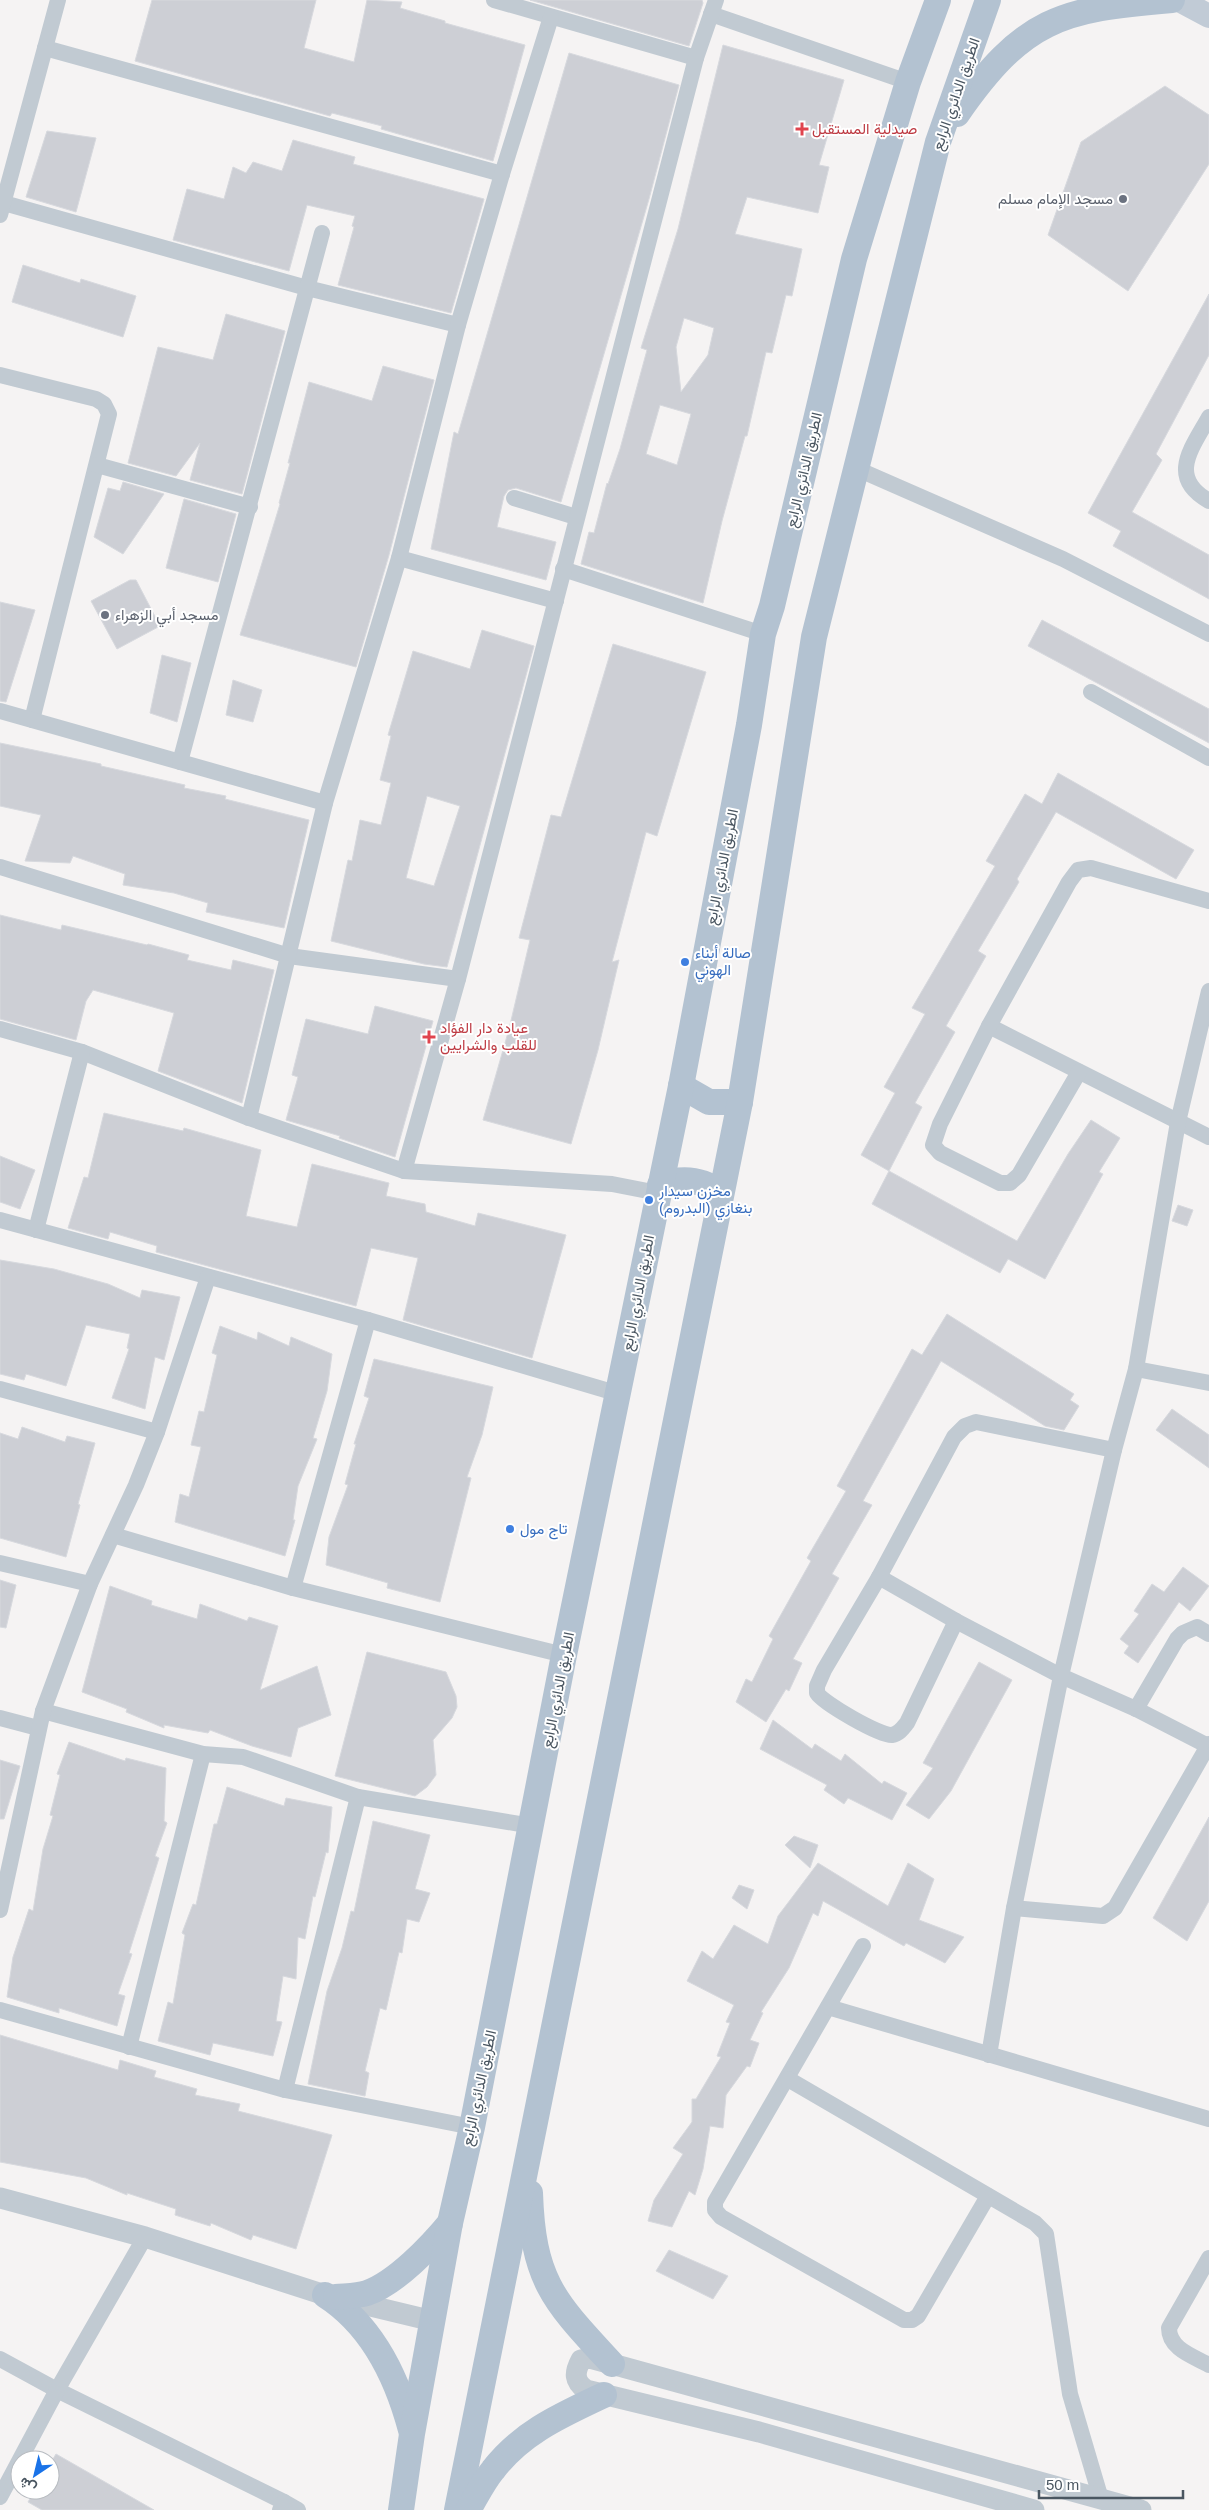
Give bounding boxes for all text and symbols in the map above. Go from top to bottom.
street label: الطريق الدائري الرابع [928,35,988,154]
place label: صيدلية المستقبل [812,120,917,138]
marker: صيدلية المستقبل [796,123,808,135]
place label: مسجد الإمام مسلم [998,190,1113,209]
marker: مسجد الإمام مسلم [1117,193,1129,205]
street label: الطريق الدائري الرابع [782,410,830,530]
place label: مسجد أبي الزهراء [115,606,218,628]
marker: مسجد أبي الزهراء [99,609,111,621]
street label: الطريق الدائري الرابع [702,807,746,927]
place label: صالة أبناء الهوني [695,944,751,983]
marker: صالة أبناء الهوني [679,956,691,968]
place label: عيادة دار الفؤاد للقلب والشرايين [440,1019,537,1055]
marker: عيادة دار الفؤاد للقلب والشرايين [422,1030,436,1044]
place label: مخزن سيدار بنغازي (البدروم) [658,1182,752,1221]
marker: مخزن سيدار بنغازي (البدروم) [643,1194,655,1206]
street label: الطريق الدائري الرابع [618,1233,662,1353]
place label: تاج مول [520,1520,567,1540]
marker: تاج مول [504,1523,516,1535]
street label: الطريق الدائري الرابع [538,1630,582,1750]
street label: الطريق الدائري الرابع [458,2028,504,2148]
north arrow [10,2450,60,2500]
scale bar [1039,2468,1183,2500]
text: ش [16,2473,40,2497]
text: 50 m [1046,2476,1079,2493]

